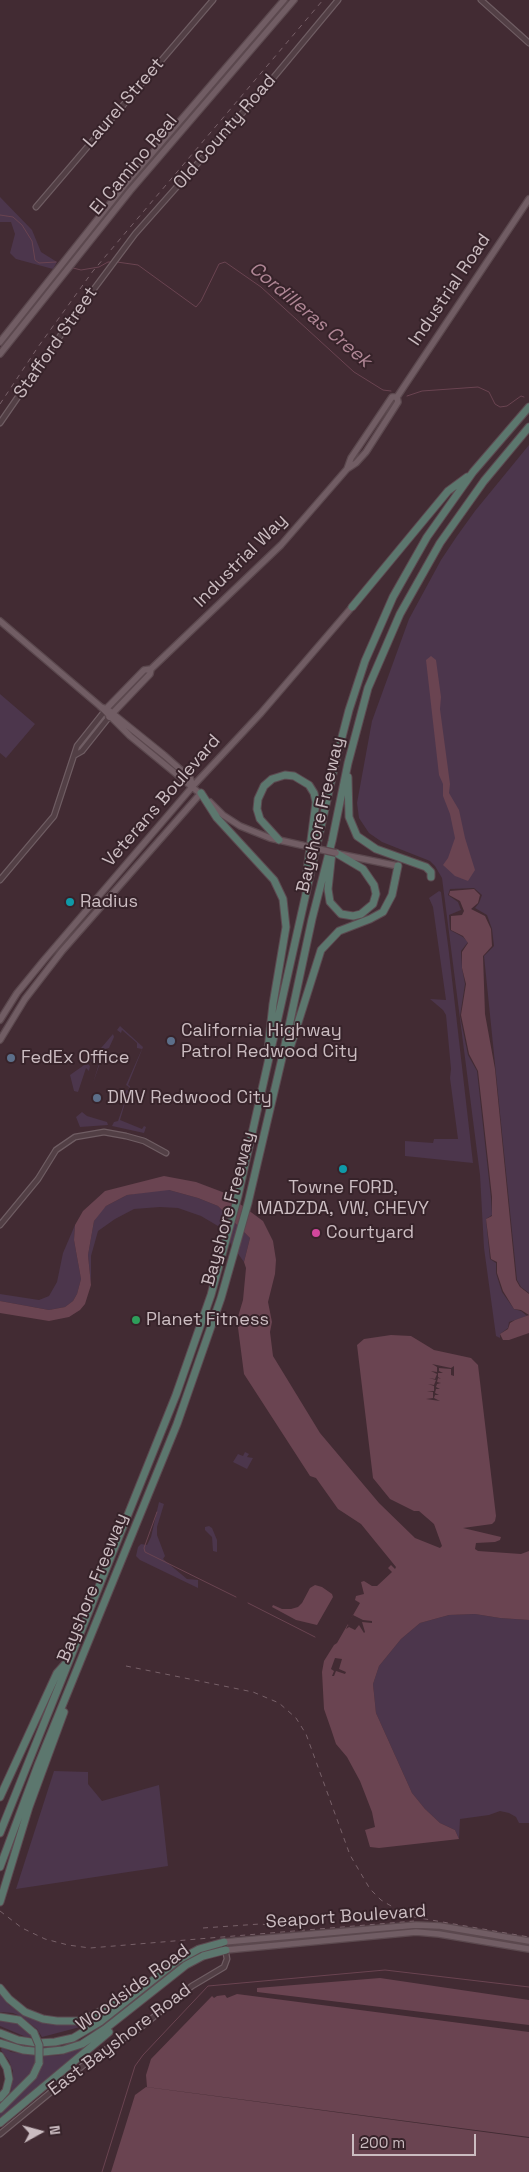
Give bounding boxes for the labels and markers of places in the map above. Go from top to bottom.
place label: Radius [80,891,138,913]
marker: Radius [64,896,76,908]
place label: California Highway Patrol Redwood City [181,1020,358,1062]
marker: California Highway Patrol Redwood City [165,1035,177,1047]
place label: FedEx Office [21,1047,129,1069]
marker: FedEx Office [5,1052,17,1064]
place label: DMV Redwood City [107,1087,272,1109]
marker: DMV Redwood City [91,1092,103,1104]
marker: Towne FORD, MADZDA, VW, CHEVY [337,1163,349,1175]
place label: Towne FORD, MADZDA, VW, CHEVY [257,1177,429,1220]
place label: Courtyard [326,1222,414,1244]
marker: Courtyard [310,1227,322,1239]
place label: Planet Fitness [146,1309,269,1331]
marker: Planet Fitness [130,1314,142,1326]

